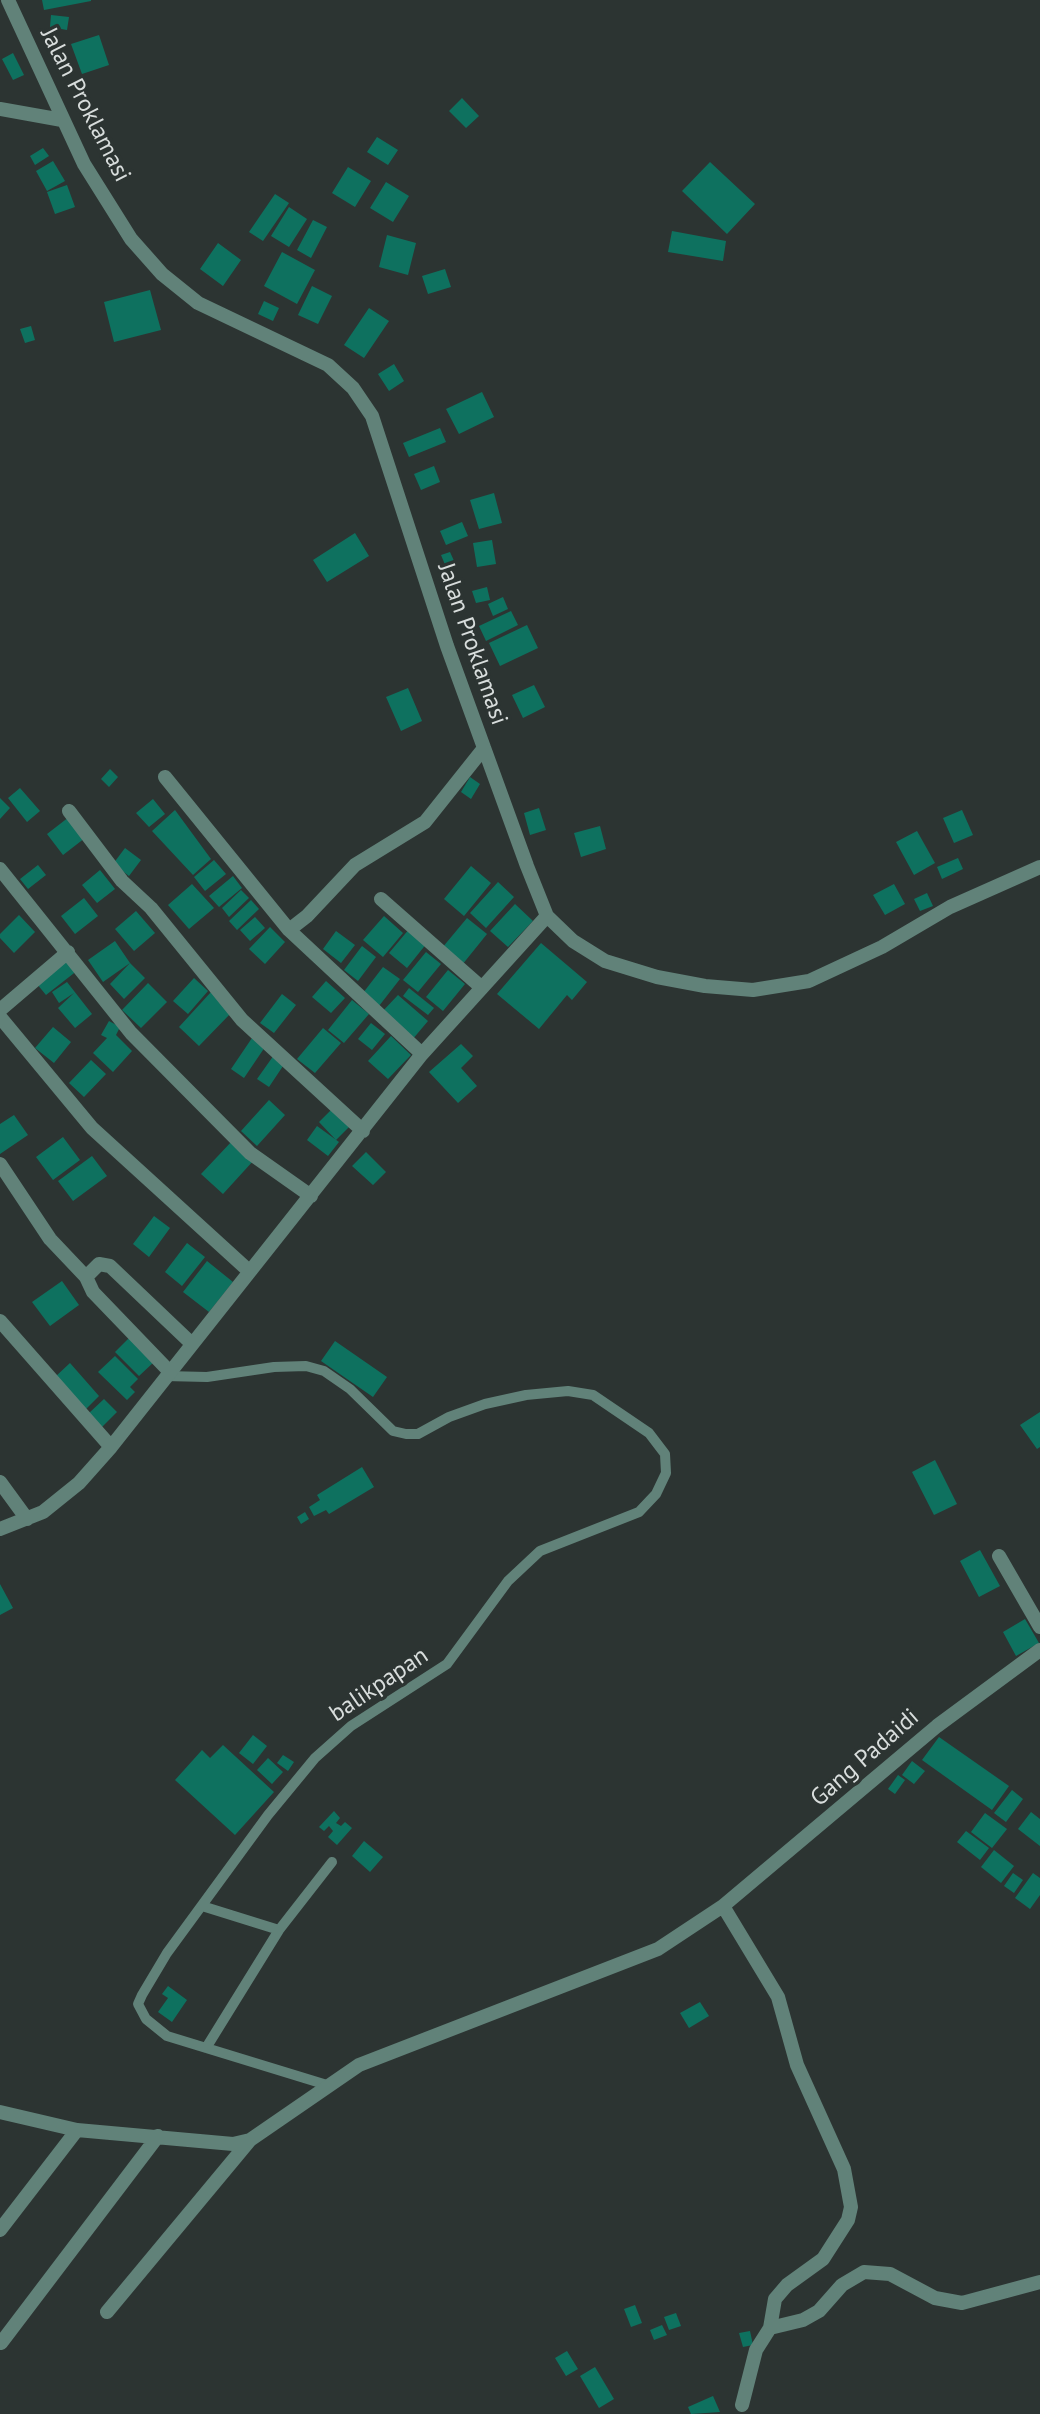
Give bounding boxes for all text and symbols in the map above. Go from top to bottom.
street label: Jalan Proklamasi [34,23,136,187]
street label: Jalan Proklamasi [431,559,513,729]
street label: balikpapan [324,1642,434,1728]
street label: Gang Padaidi [805,1703,925,1813]

